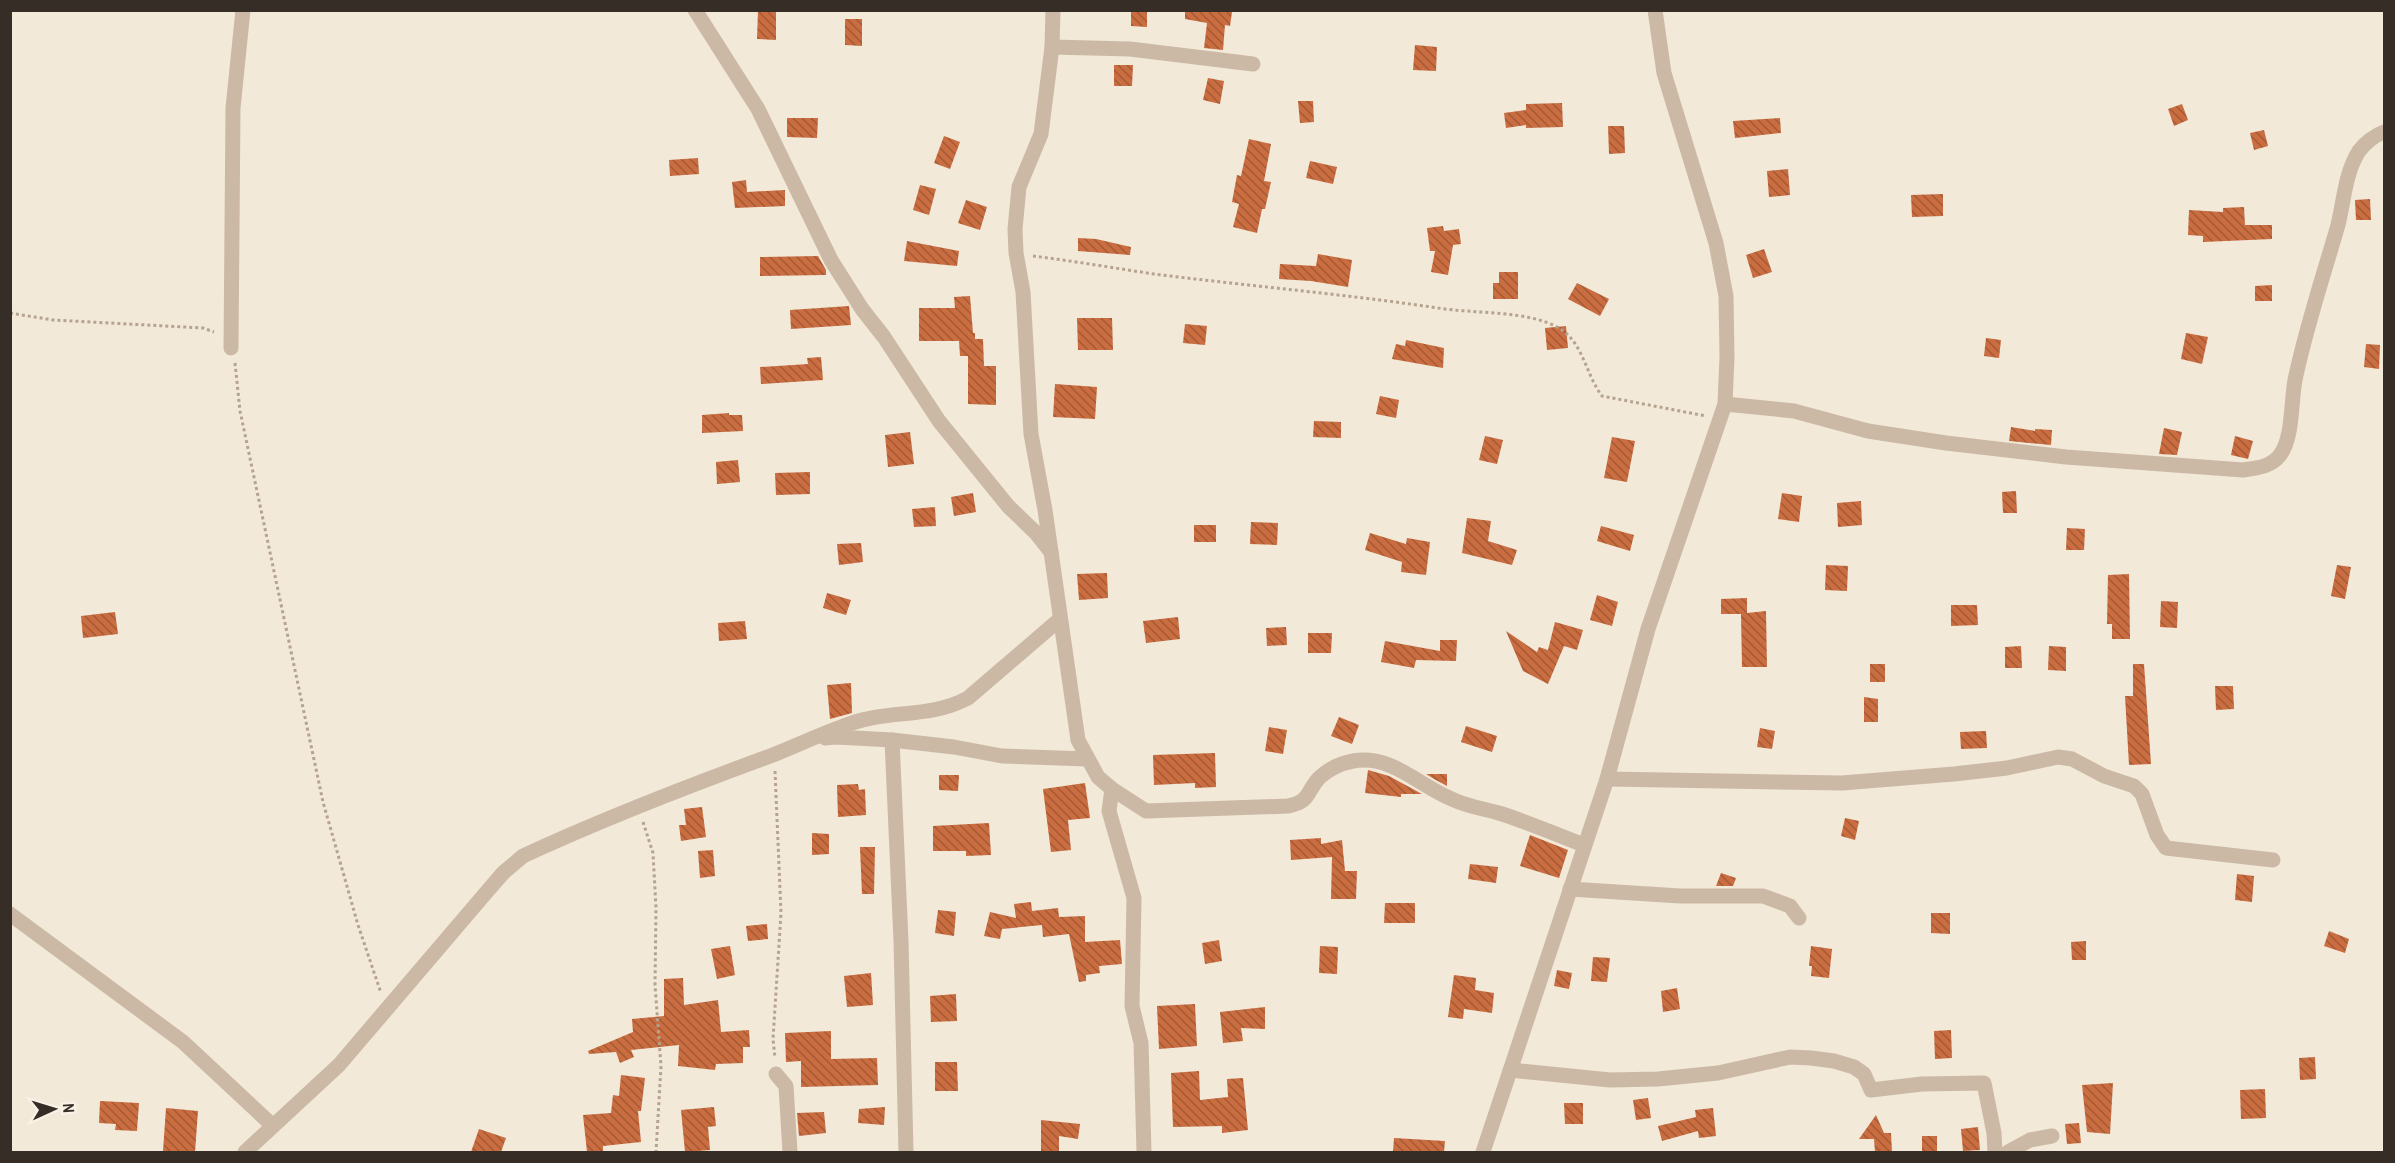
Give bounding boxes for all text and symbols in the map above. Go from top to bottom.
north arrow [24,1079,84,1139]
text: N [58,1102,80,1113]

